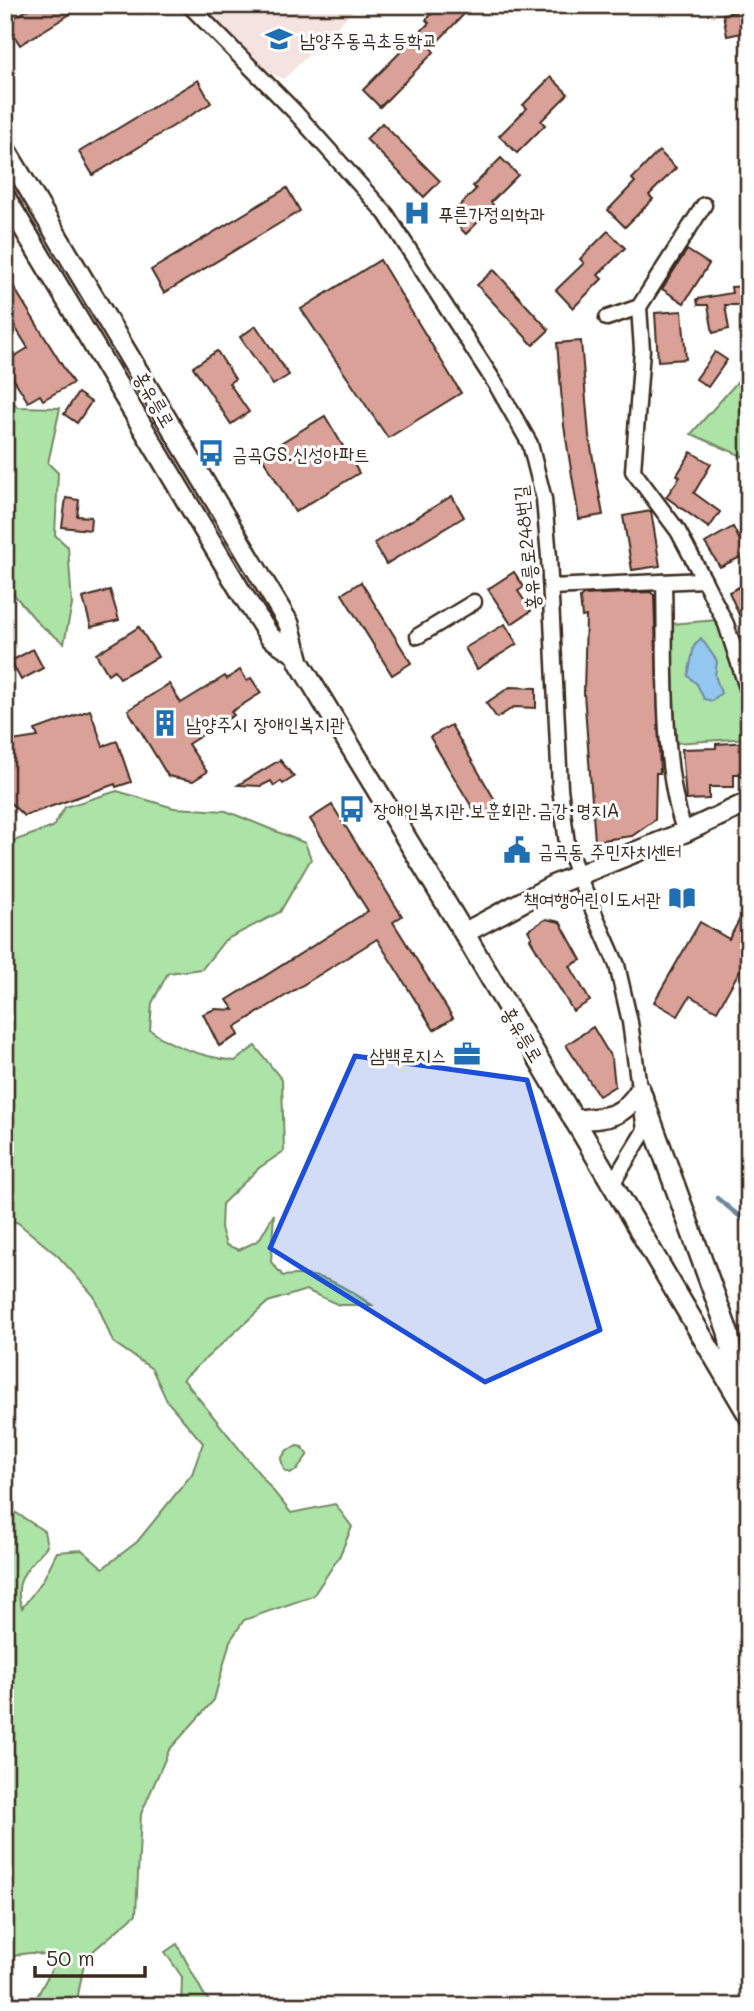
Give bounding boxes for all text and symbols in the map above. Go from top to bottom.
school or university icon: 남양주동곡초등학교 [264,24,294,54]
place label: 남양주동곡초등학교 [300,27,438,52]
hospital icon: 푸른가정의학과 [402,198,432,228]
place label: 푸른가정의학과 [438,201,545,226]
street label: 홍유릉로 [129,366,181,432]
bus stop icon: 금곡GS.신성아파트 [196,438,226,468]
place label: 금곡GS.신성아파트 [232,441,369,466]
street label: 홍유릉로248번길 [507,485,545,611]
building icon: 남양주시 장애인복지관 [150,708,180,738]
place label: 남양주시 장애인복지관 [186,711,345,736]
bus stop icon: 장애인복지관.보훈회관.금강·명지A [337,794,367,824]
place label: 장애인복지관.보훈회관.금강·명지A [373,797,620,822]
public building icon: 금곡동 주민자치센터 [502,835,532,865]
place label: 금곡동 주민자치센터 [538,838,682,863]
library icon: 책여행어린이도서관 [667,883,697,913]
place label: 책여행어린이도서관 [523,886,661,911]
street label: 홍유릉로 [497,1001,549,1067]
office icon: 삼백로지스 [452,1039,482,1069]
place label: 삼백로지스 [370,1042,446,1067]
scale bar [35,1934,145,1978]
text: 50 m [46,1944,95,1971]

